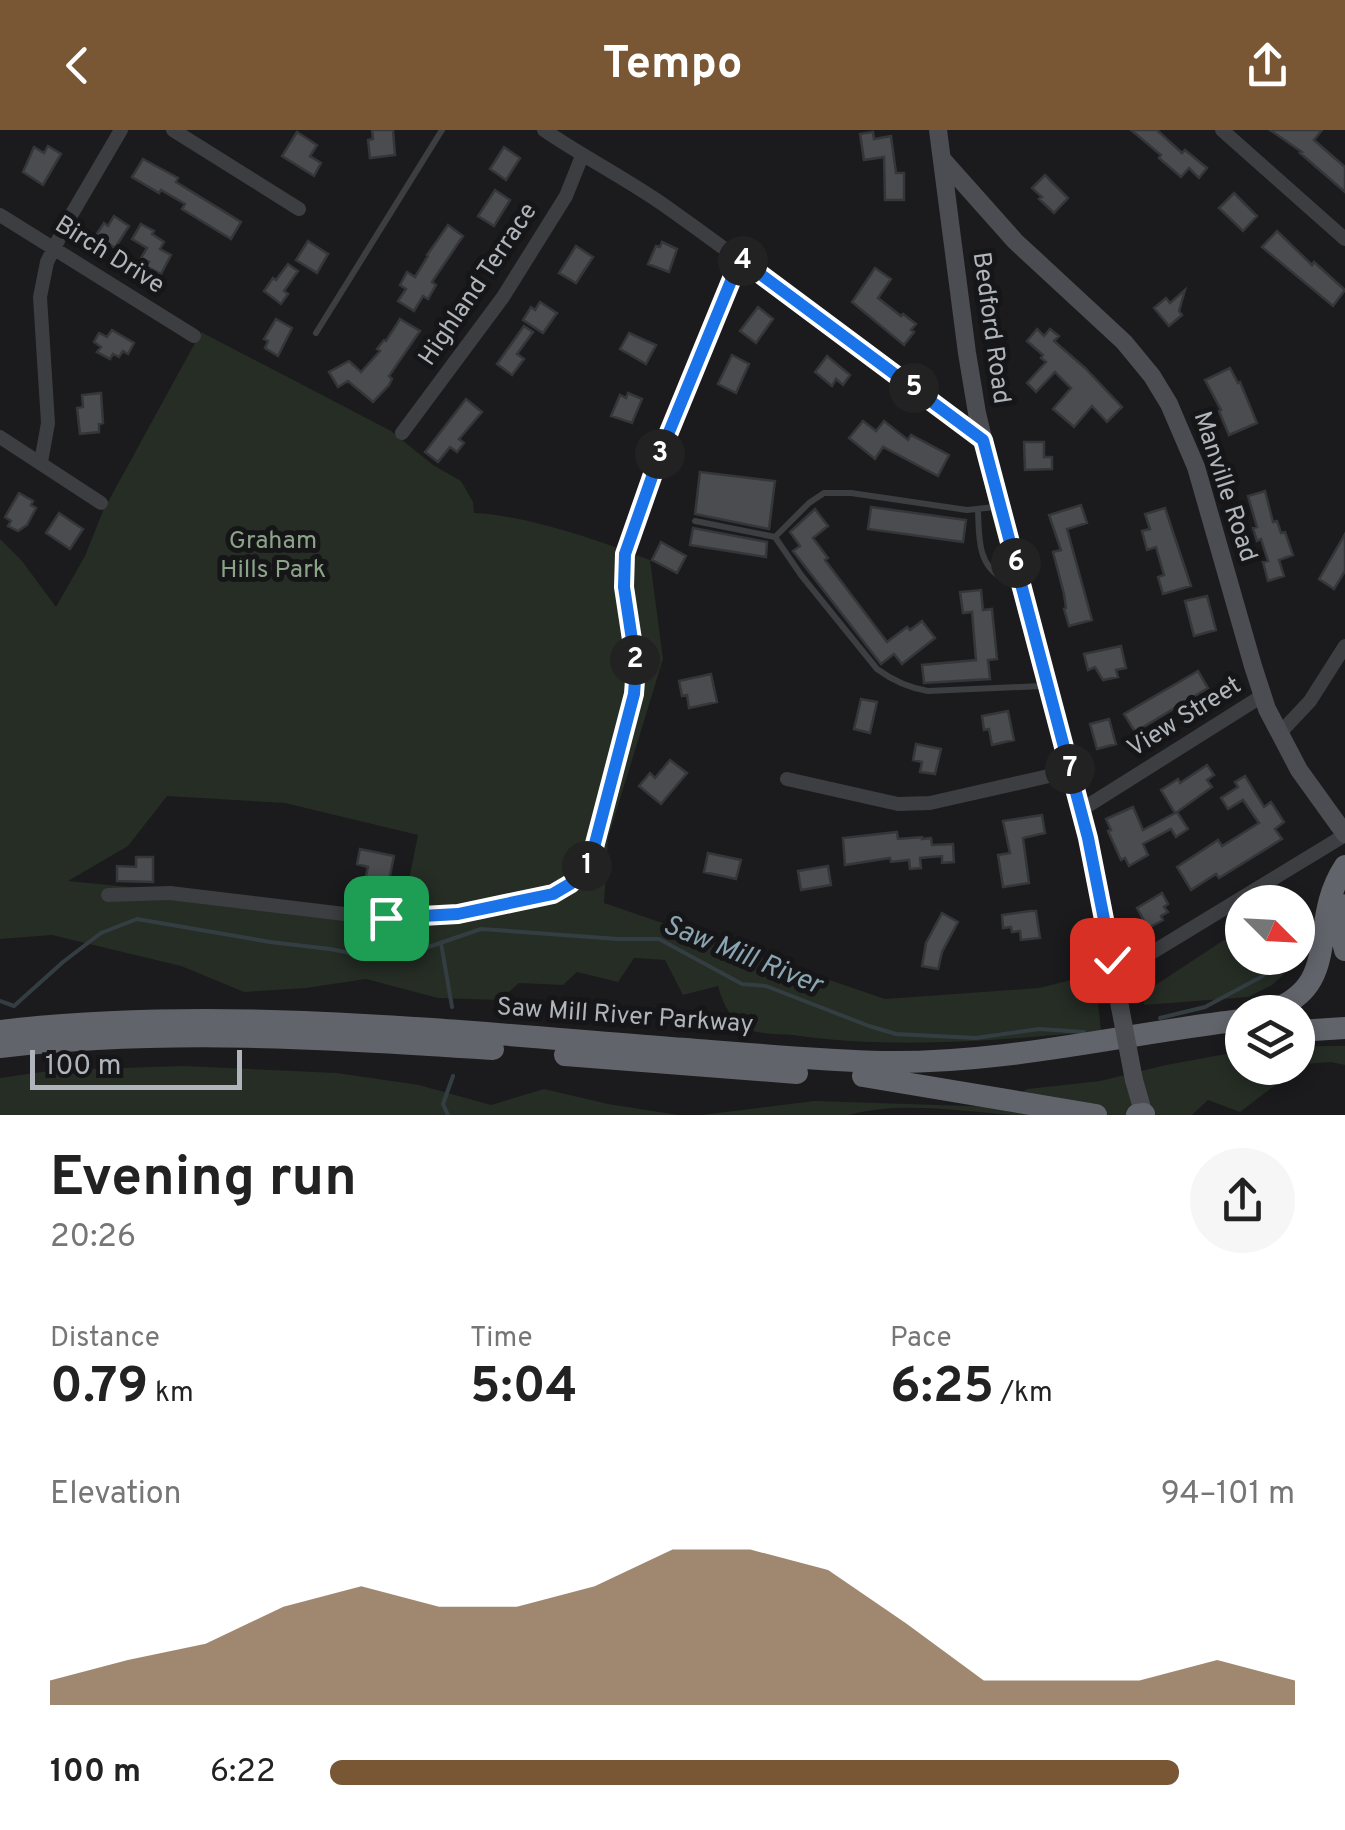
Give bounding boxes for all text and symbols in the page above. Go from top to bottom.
text: Tempo [603,37,742,94]
icon: back [50,38,105,93]
icon: share [1240,38,1295,93]
street label: Highland Terrace [413,197,545,373]
street label: Birch Drive [48,210,170,302]
pin: 4 [718,236,768,286]
text: 4 [734,243,752,279]
street label: Bedford Road [964,250,1016,406]
pin: 5 [889,363,939,413]
text: 5 [905,370,923,406]
street label: Manville Road [1185,408,1263,566]
pin: 3 [635,429,685,479]
text: 3 [652,436,668,472]
park label: Graham Hills Park [220,526,326,587]
pin: 6 [991,538,1041,588]
text: 6 [1007,545,1025,581]
pin: 2 [610,635,660,685]
text: 2 [626,642,644,678]
street label: View Street [1122,670,1248,766]
pin: 7 [1045,744,1095,794]
text: 7 [1062,751,1078,787]
pin: 1 [562,841,612,891]
text: 1 [581,848,593,884]
pin [344,876,429,961]
north arrow [1225,885,1315,975]
map controls [1225,885,1315,1085]
icon: arrive [359,891,414,946]
water label: Saw Mill River [657,908,829,1005]
pin [1070,918,1155,1003]
icon: check [1085,933,1140,988]
street label: Saw Mill River Parkway [496,992,754,1042]
button: layers [1225,995,1315,1085]
scale bar [30,1045,242,1090]
text: 100 m [45,1049,121,1085]
text: Evening run [50,1145,357,1215]
button: share [1190,1148,1295,1253]
text: 20:26 [50,1218,136,1258]
text: Distance [50,1321,160,1357]
text: Time [470,1321,533,1357]
text: Pace [890,1321,952,1357]
text: 0.79 [50,1357,148,1420]
text: 5:04 [470,1357,578,1420]
text: 6:25 [890,1357,994,1420]
text: km [148,1376,194,1412]
text: /km [994,1376,1053,1412]
text: Elevation [50,1475,182,1515]
text: 94–101 m [1161,1475,1295,1515]
text: 100 m [50,1753,141,1793]
text: 6:22 [210,1753,275,1793]

